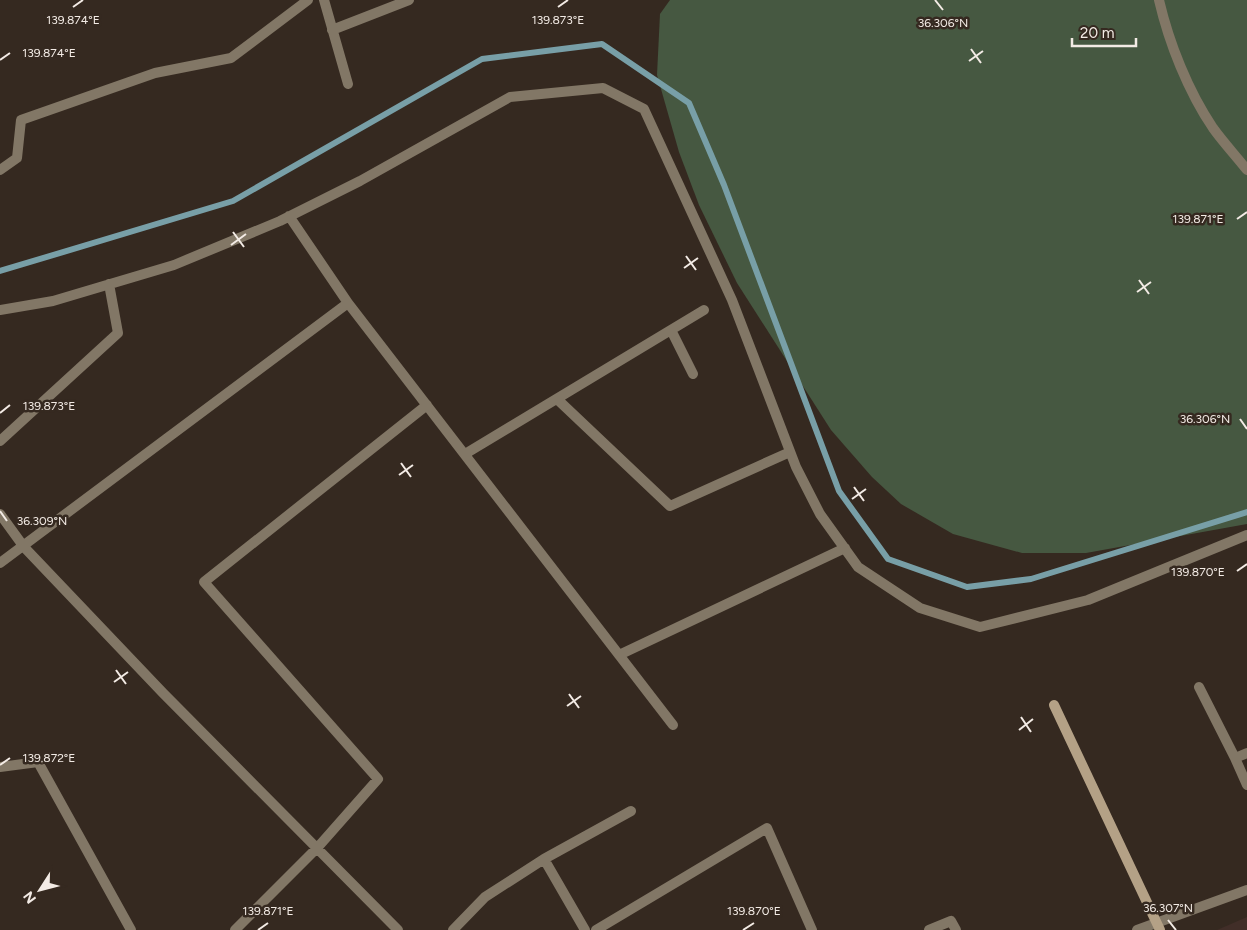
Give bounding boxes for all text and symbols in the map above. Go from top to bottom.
text: 139.874°E [46,13,100,27]
text: 139.873°E [532,13,584,27]
scale bar [1072,15,1136,47]
text: 36.306°N [918,16,968,30]
text: 20 m [1080,24,1114,42]
text: 139.874°E [22,46,76,60]
text: 139.871°E [1172,212,1224,226]
text: 139.873°E [23,399,75,413]
text: 36.306°N [1180,412,1230,426]
text: 36.309°N [17,514,67,528]
text: 139.870°E [1171,565,1225,579]
text: 139.872°E [23,751,75,765]
north arrow [15,865,65,915]
text: N [20,888,40,907]
text: 36.307°N [1143,901,1193,915]
text: 139.871°E [242,904,294,918]
text: 139.870°E [727,904,781,918]

